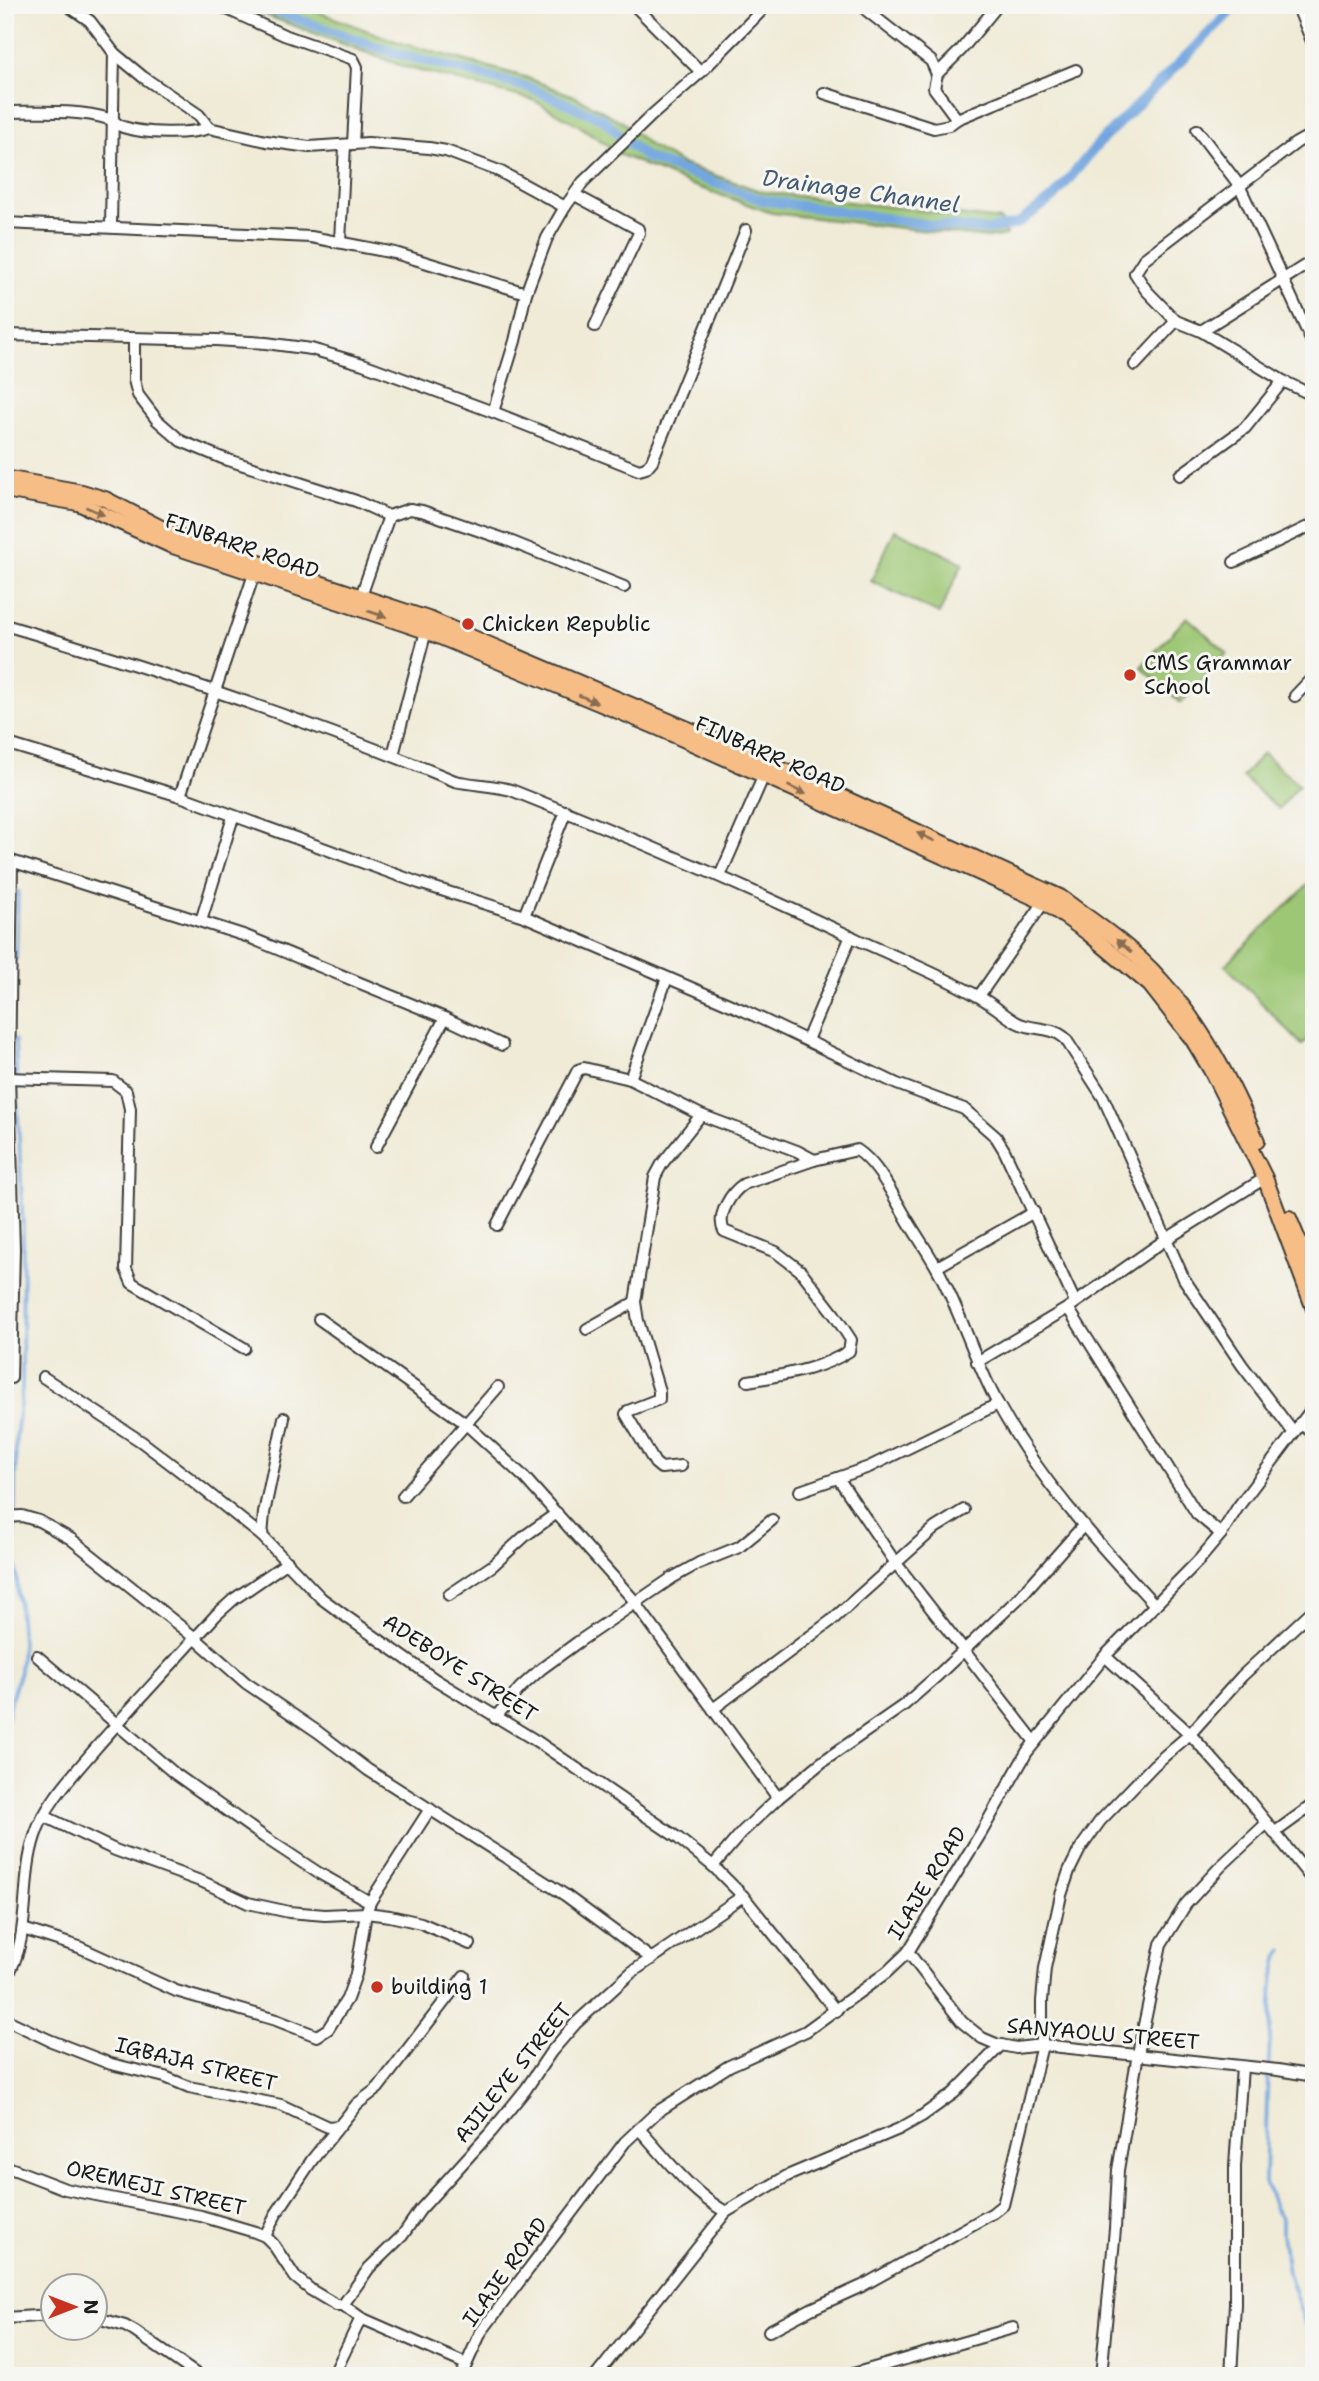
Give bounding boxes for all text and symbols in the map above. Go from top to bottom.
water label: Drainage Channel [760,162,962,220]
one-way arrow [85,505,105,517]
street label: FINBARR ROAD [161,507,323,585]
one-way arrow [367,609,388,620]
place label: Chicken Republic [482,610,651,638]
marker: Chicken Republic [460,616,476,632]
place label: CMS Grammar School [1144,649,1292,701]
marker: CMS Grammar School [1122,667,1138,683]
one-way arrow [578,694,599,705]
street label: FINBARR ROAD [691,709,849,801]
one-way arrow [787,784,807,796]
one-way arrow [916,831,936,843]
one-way arrow [1115,938,1133,954]
street label: ADEBOYE STREET [377,1607,543,1729]
street label: ILAJE ROAD [881,1821,973,1945]
place label: building 1 [391,1973,488,2001]
marker: building 1 [369,1979,385,1995]
street label: AJILEYE STREET [448,1997,578,2149]
street label: SANYAOLU STREET [1006,2012,1200,2056]
street label: IGBAJA STREET [112,2030,280,2098]
street label: OREMEJI STREET [63,2154,249,2222]
street label: ILAJE ROAD [456,2212,554,2332]
north arrow [38,2272,108,2342]
text: N [78,2299,103,2315]

